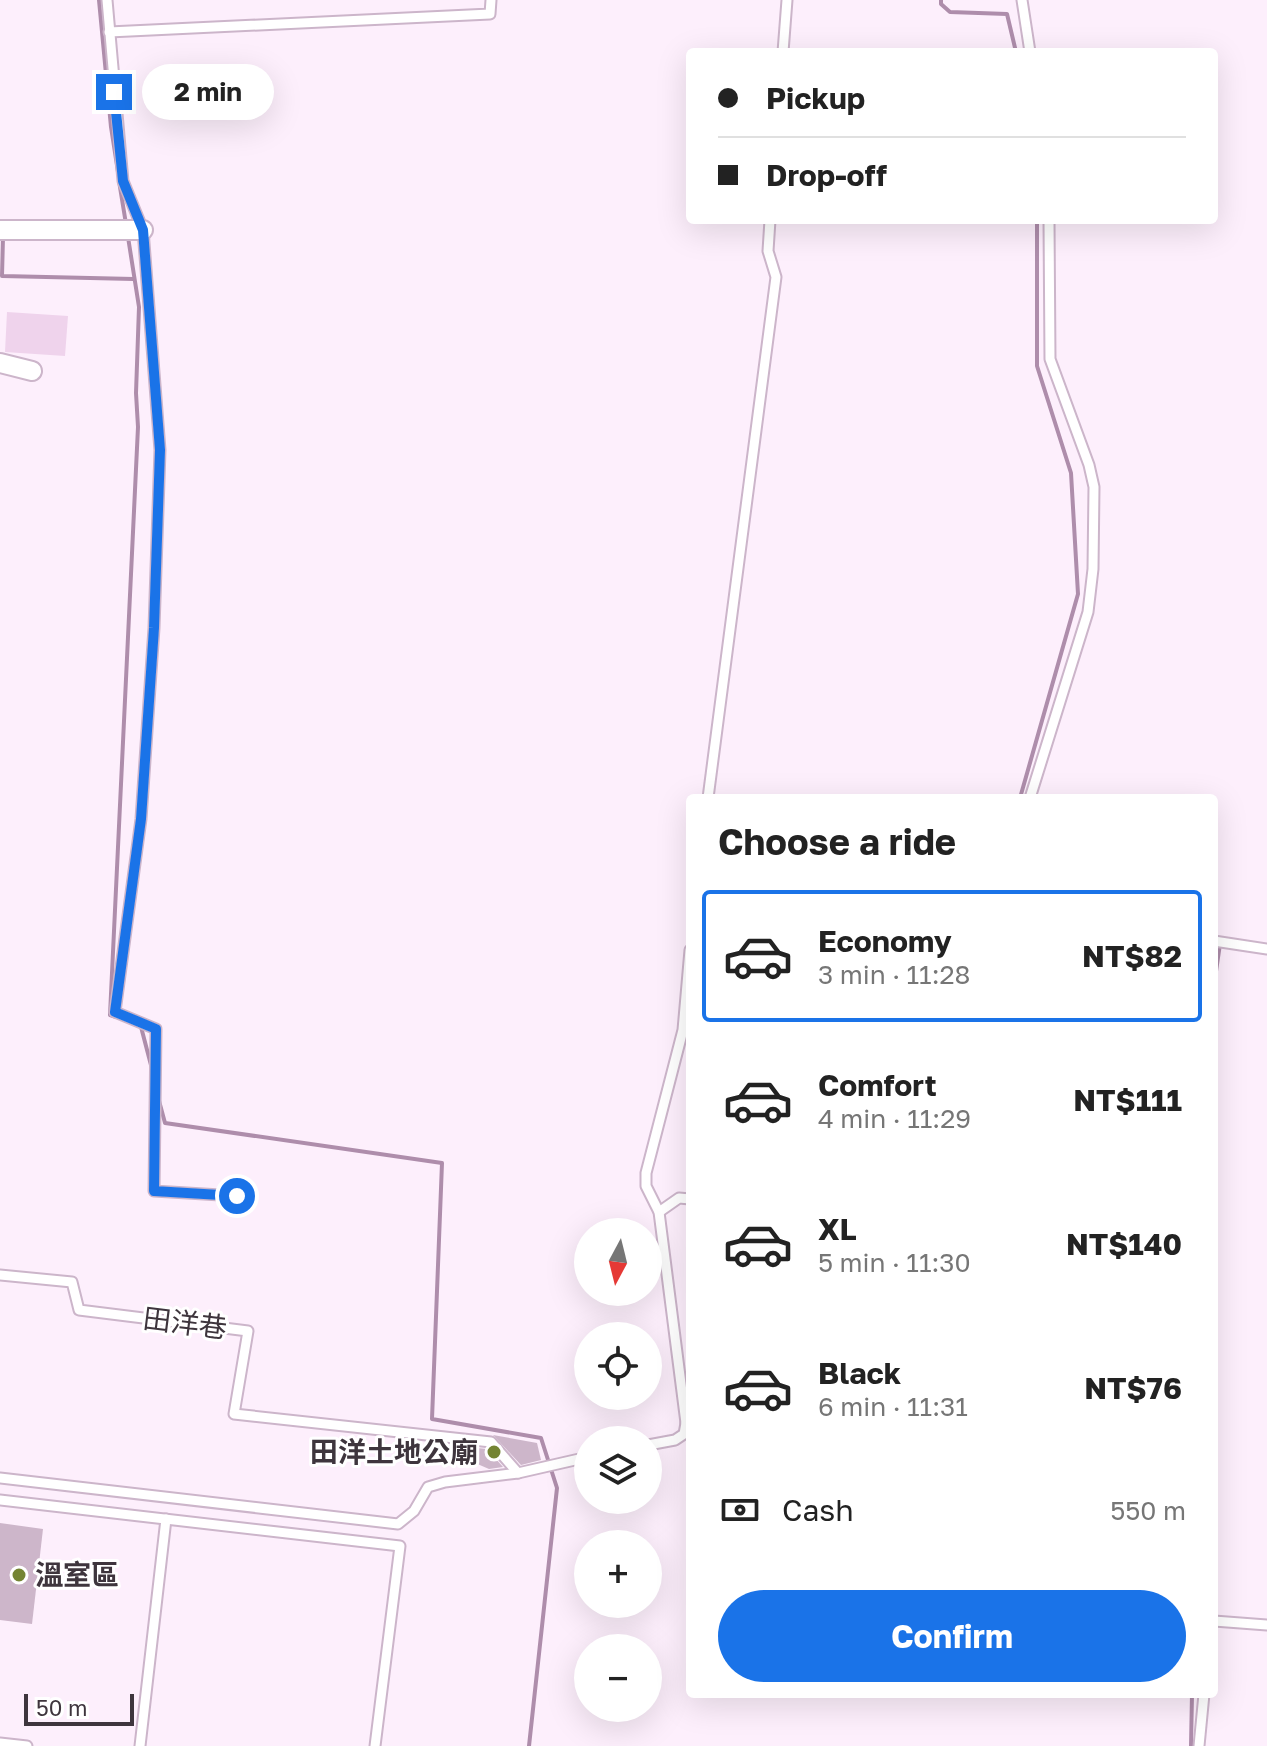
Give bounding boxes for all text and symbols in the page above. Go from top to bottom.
callout: 2 min [142,64,274,120]
route end [96,74,132,110]
text: 2 min [174,76,242,107]
text: Pickup [766,80,865,116]
text: Drop-off [766,157,887,193]
text: Choose a ride [718,820,956,863]
icon: car [722,920,794,992]
text: Economy [818,923,952,959]
text: NT$82 [1082,938,1182,974]
text: 3 min · 11:28 [818,959,970,990]
icon: car [722,1064,794,1136]
text: Comfort [818,1067,937,1103]
text: NT$111 [1073,1082,1182,1118]
text: 4 min · 11:29 [818,1103,971,1134]
route start [219,1178,255,1214]
icon: car [722,1208,794,1280]
text: XL [818,1211,857,1247]
north arrow [574,1218,662,1306]
map controls [574,1218,662,1722]
text: NT$140 [1066,1226,1182,1262]
text: 5 min · 11:30 [818,1247,971,1278]
street label: 田洋巷 [141,1301,229,1344]
button: locate [574,1322,662,1410]
icon: car [722,1352,794,1424]
text: Black [818,1355,901,1391]
text: NT$76 [1084,1370,1182,1406]
text: 6 min · 11:31 [818,1391,968,1422]
button: layers [574,1426,662,1514]
place label: 田洋土地公廟 [310,1435,478,1468]
marker: 田洋土地公廟 [485,1443,503,1461]
icon: cash [718,1488,762,1532]
text: Cash [782,1492,854,1528]
text: 550 m [1110,1495,1186,1526]
button: + [574,1530,662,1618]
place label: 溫室區 [35,1558,119,1591]
marker: 溫室區 [10,1566,28,1584]
button: Confirm [718,1590,1186,1682]
button: − [574,1634,662,1722]
scale bar [24,1690,134,1726]
text: 50 m [36,1694,87,1721]

